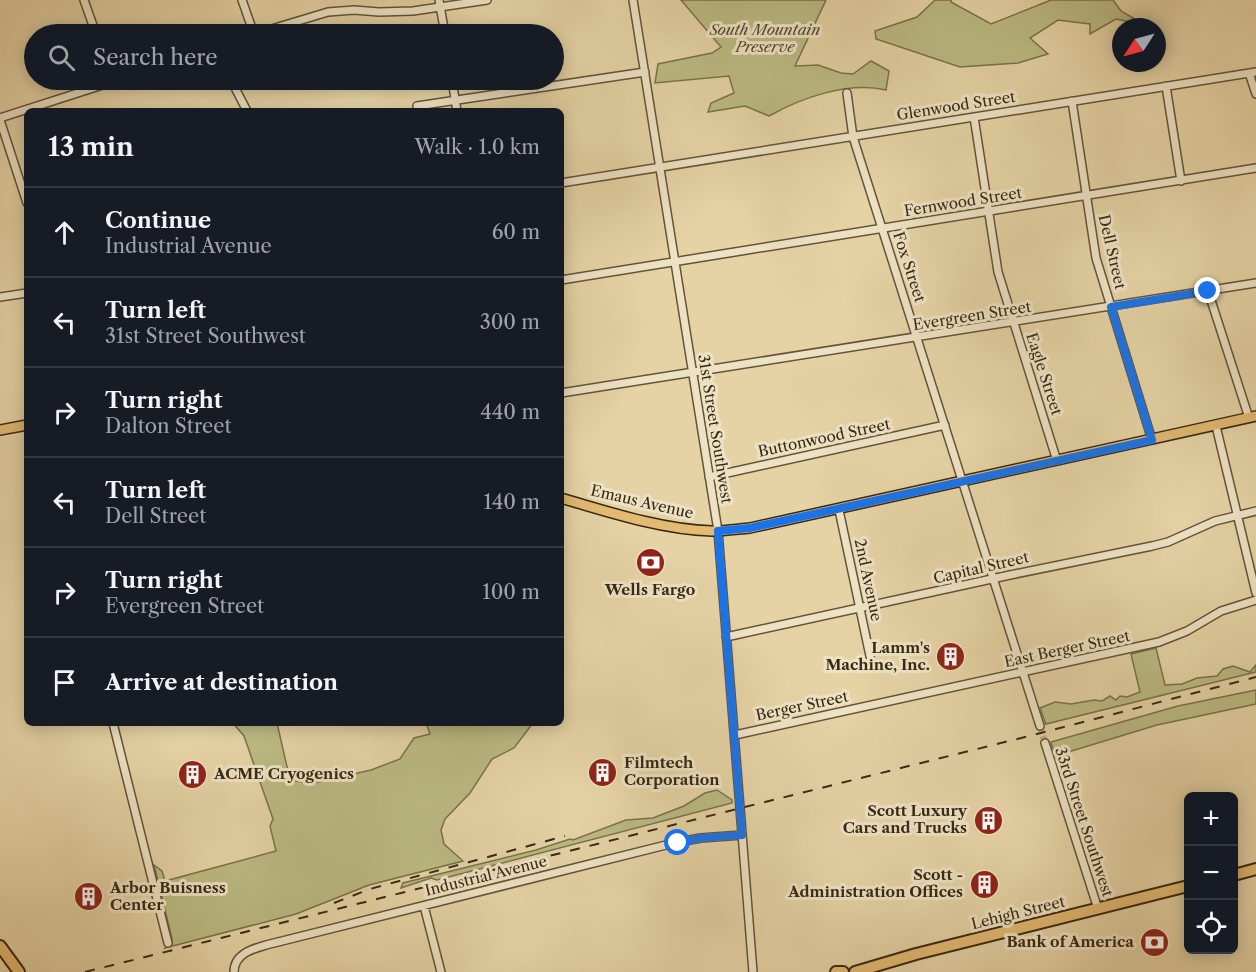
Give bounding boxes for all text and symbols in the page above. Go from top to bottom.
north arrow [1112,18,1166,72]
park label: South Mountain Preserve [709,20,820,56]
search box [24,24,564,90]
icon: search [45,41,78,74]
text: Search here [93,44,218,71]
street label: Glenwood Street [895,87,1017,124]
text: 13 min [48,131,134,163]
text: Walk · 1.0 km [414,135,540,159]
street label: Fernwood Street [903,183,1024,220]
text: Continue [105,207,211,234]
street label: Dell Street [1095,213,1130,292]
icon: ahead [48,216,81,249]
text: 60 m [492,220,540,244]
street label: Fox Street [889,229,930,305]
text: Industrial Avenue [105,234,272,258]
route end [1194,277,1220,303]
text: Turn left [105,297,206,324]
street label: Evergreen Street [911,297,1033,334]
icon: left [48,306,81,339]
text: 300 m [480,310,540,334]
text: 31st Street Southwest [105,324,306,348]
street label: Eagle Street [1022,330,1067,418]
street label: 31st Street Southwest [694,353,737,506]
text: Turn right [105,387,223,414]
icon: right [48,396,81,429]
text: 440 m [480,400,540,424]
text: Dalton Street [105,414,232,438]
street label: Buttonwood Street [756,414,892,461]
text: Turn left [105,477,206,504]
street label: Emaus Avenue [589,480,695,523]
icon: left [48,486,81,519]
text: 140 m [483,490,540,514]
text: Dell Street [105,504,206,528]
street label: 2nd Avenue [850,537,886,623]
bank icon: Wells Fargo [634,547,666,579]
street label: Capital Street [931,547,1031,588]
text: Turn right [105,567,223,594]
icon: right [48,576,81,609]
text: 100 m [482,580,540,604]
place label: Wells Fargo [604,580,695,599]
text: Evergreen Street [105,594,264,618]
street label: East Berger Street [1002,626,1132,671]
place label: Lamm's Machine, Inc. [825,638,930,674]
building icon: Lamm's Machine, Inc. [935,641,967,673]
icon: arrive [48,666,81,699]
text: Arrive at destination [105,669,338,696]
street label: Berger Street [754,686,850,725]
street label: 33rd Street Southwest [1051,745,1118,900]
place label: Filmtech Corporation [624,753,720,789]
building icon: Filmtech Corporation [587,756,619,788]
building icon: ACME Cryogenics [177,758,209,790]
place label: ACME Cryogenics [213,764,354,783]
map controls [1184,792,1238,954]
button: + [1184,792,1238,846]
place label: Scott Luxury Cars and Trucks [843,801,968,837]
building icon: Scott Luxury Cars and Trucks [972,804,1004,836]
route start [664,829,690,855]
button: − [1184,846,1238,900]
street label: Industrial Avenue [423,851,549,900]
place label: Scott - Administration Offices [787,865,963,901]
building icon: Scott - Administration Offices [968,868,1000,900]
place label: Arbor Buisness Center [109,878,226,914]
building icon: Arbor Buisness Center [73,881,105,913]
street label: Lehigh Street [969,892,1067,933]
button: locate [1184,900,1238,954]
bank icon: Bank of America [1139,926,1171,958]
place label: Bank of America [1006,932,1134,951]

